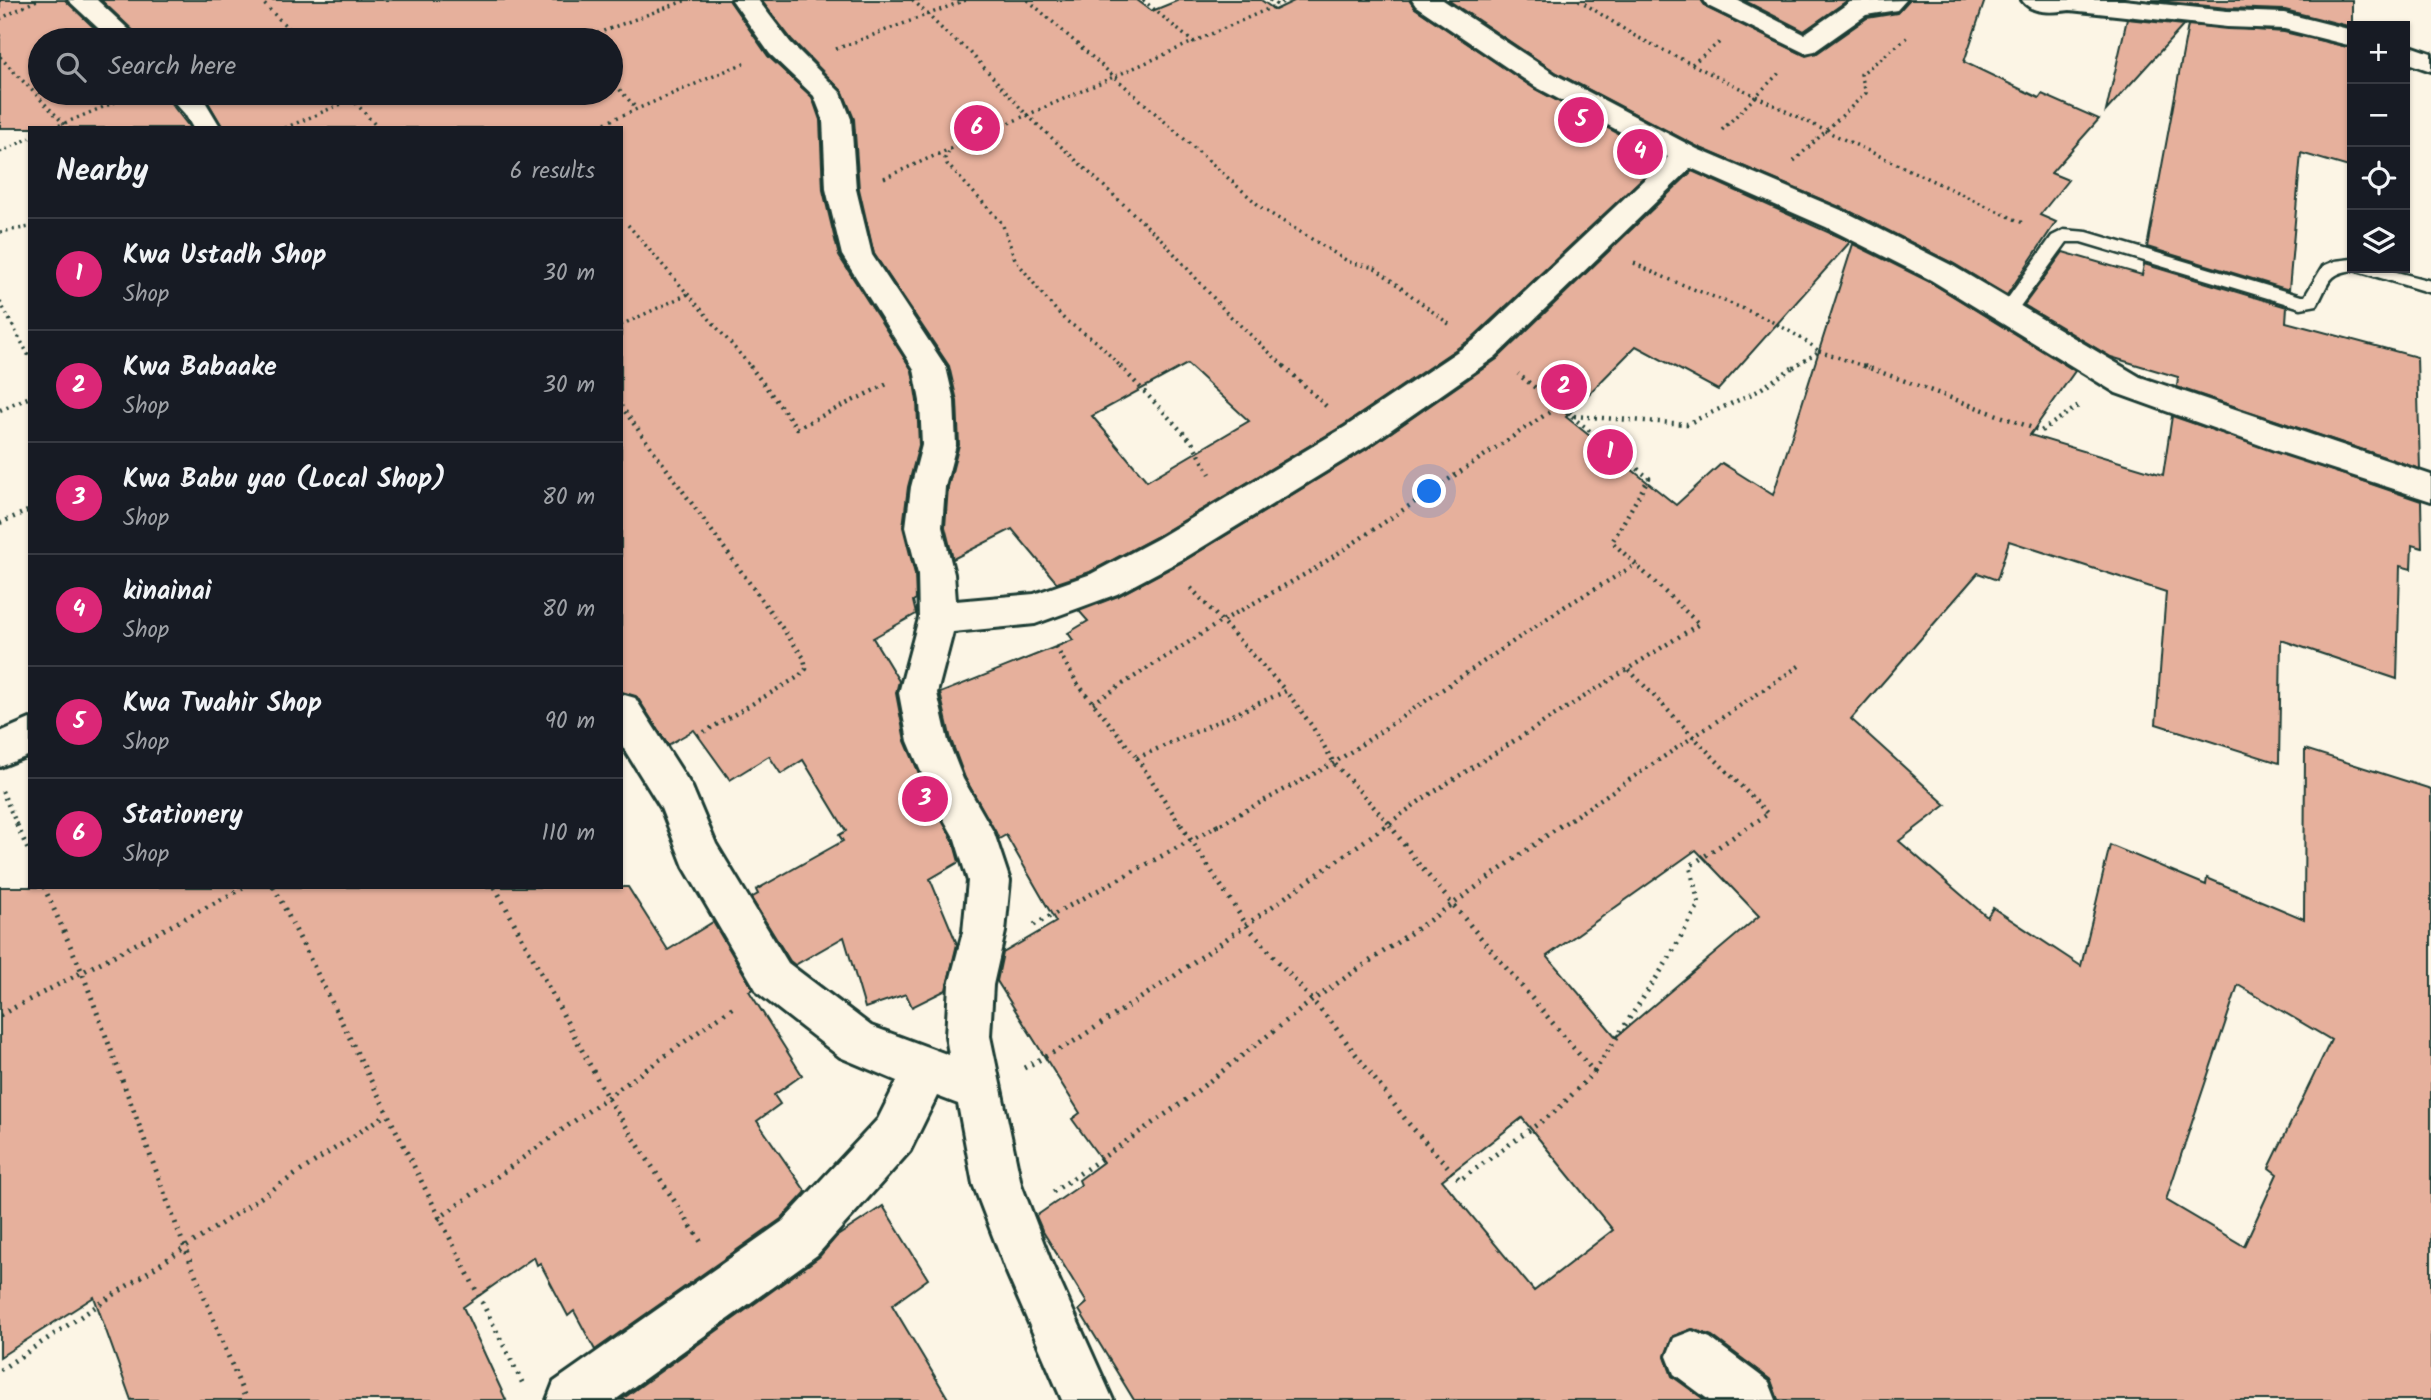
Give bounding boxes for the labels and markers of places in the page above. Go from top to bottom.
pin: 5 [1558,94,1604,146]
pin: 6 [954,102,1000,154]
pin: 4 [1617,126,1663,178]
pin: 2 [1541,361,1587,413]
pin: 1 [1587,426,1633,478]
pin: 3 [902,773,948,825]

